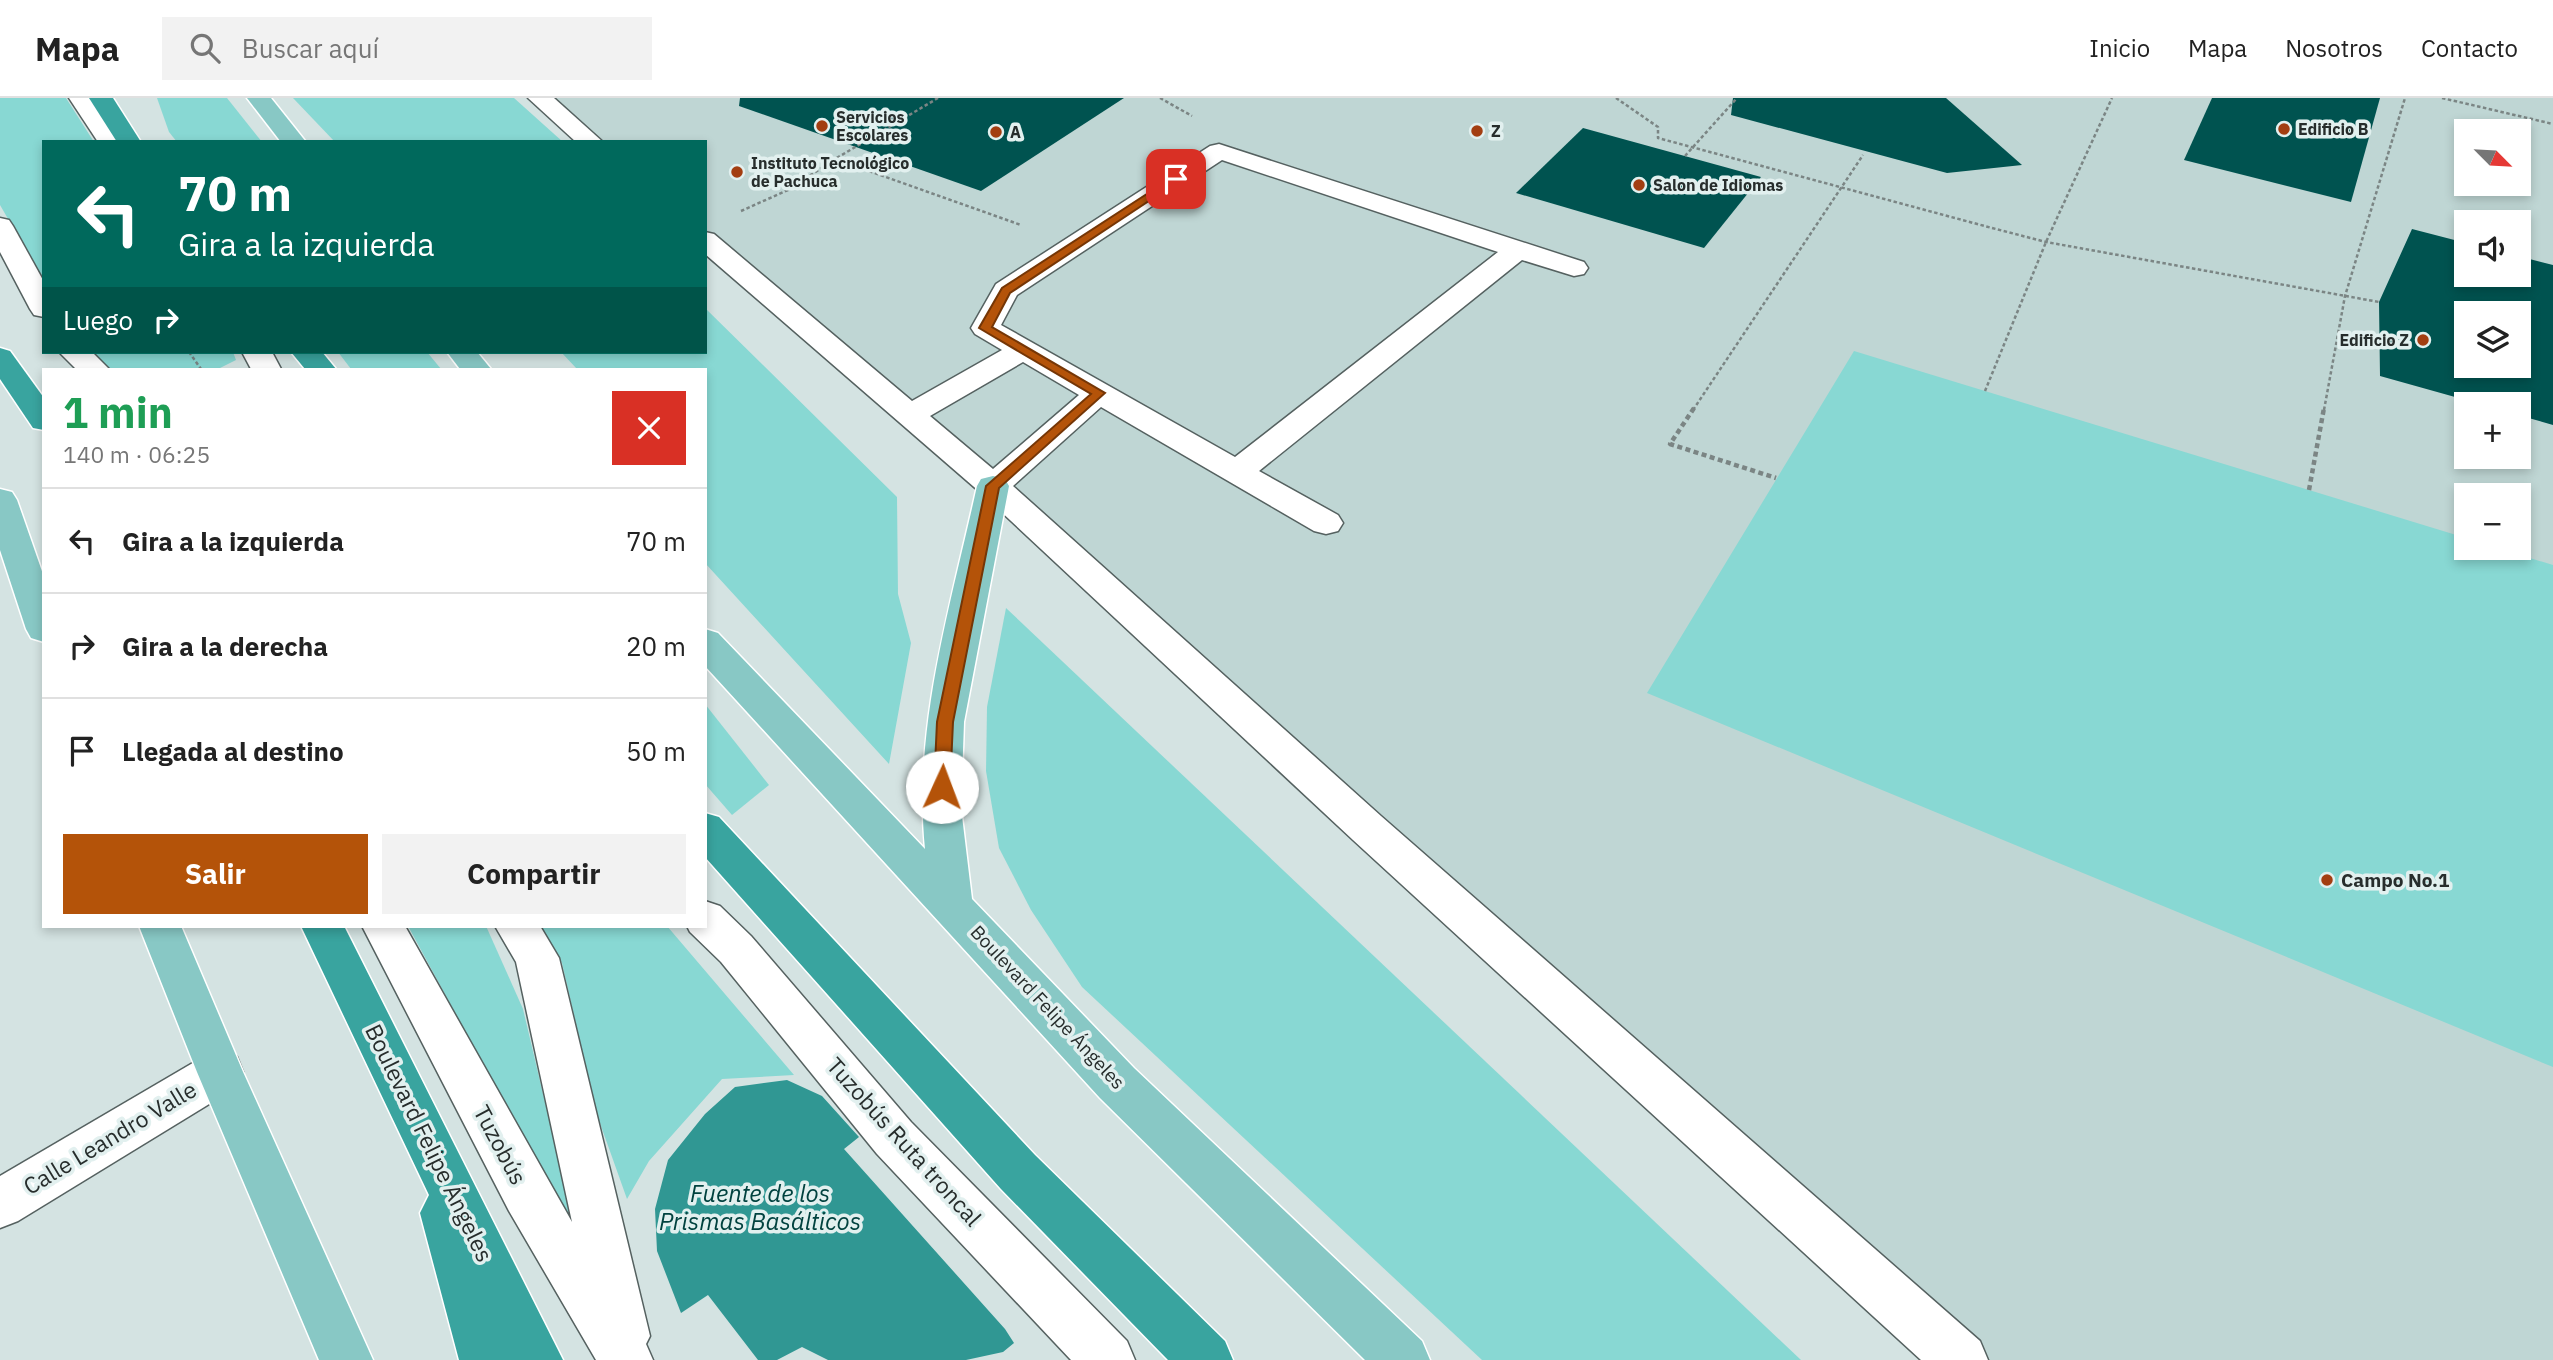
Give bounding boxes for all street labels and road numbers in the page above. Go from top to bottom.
street label: Boulevard Felipe Ángeles [966,920,1130,1094]
street label: Boulevard Felipe Ángeles [359,1019,501,1266]
street label: Tuzobús Ruta troncal [821,1050,989,1232]
street label: Calle Leandro Valle [17,1074,202,1201]
street label: Tuzobús [467,1100,534,1190]

